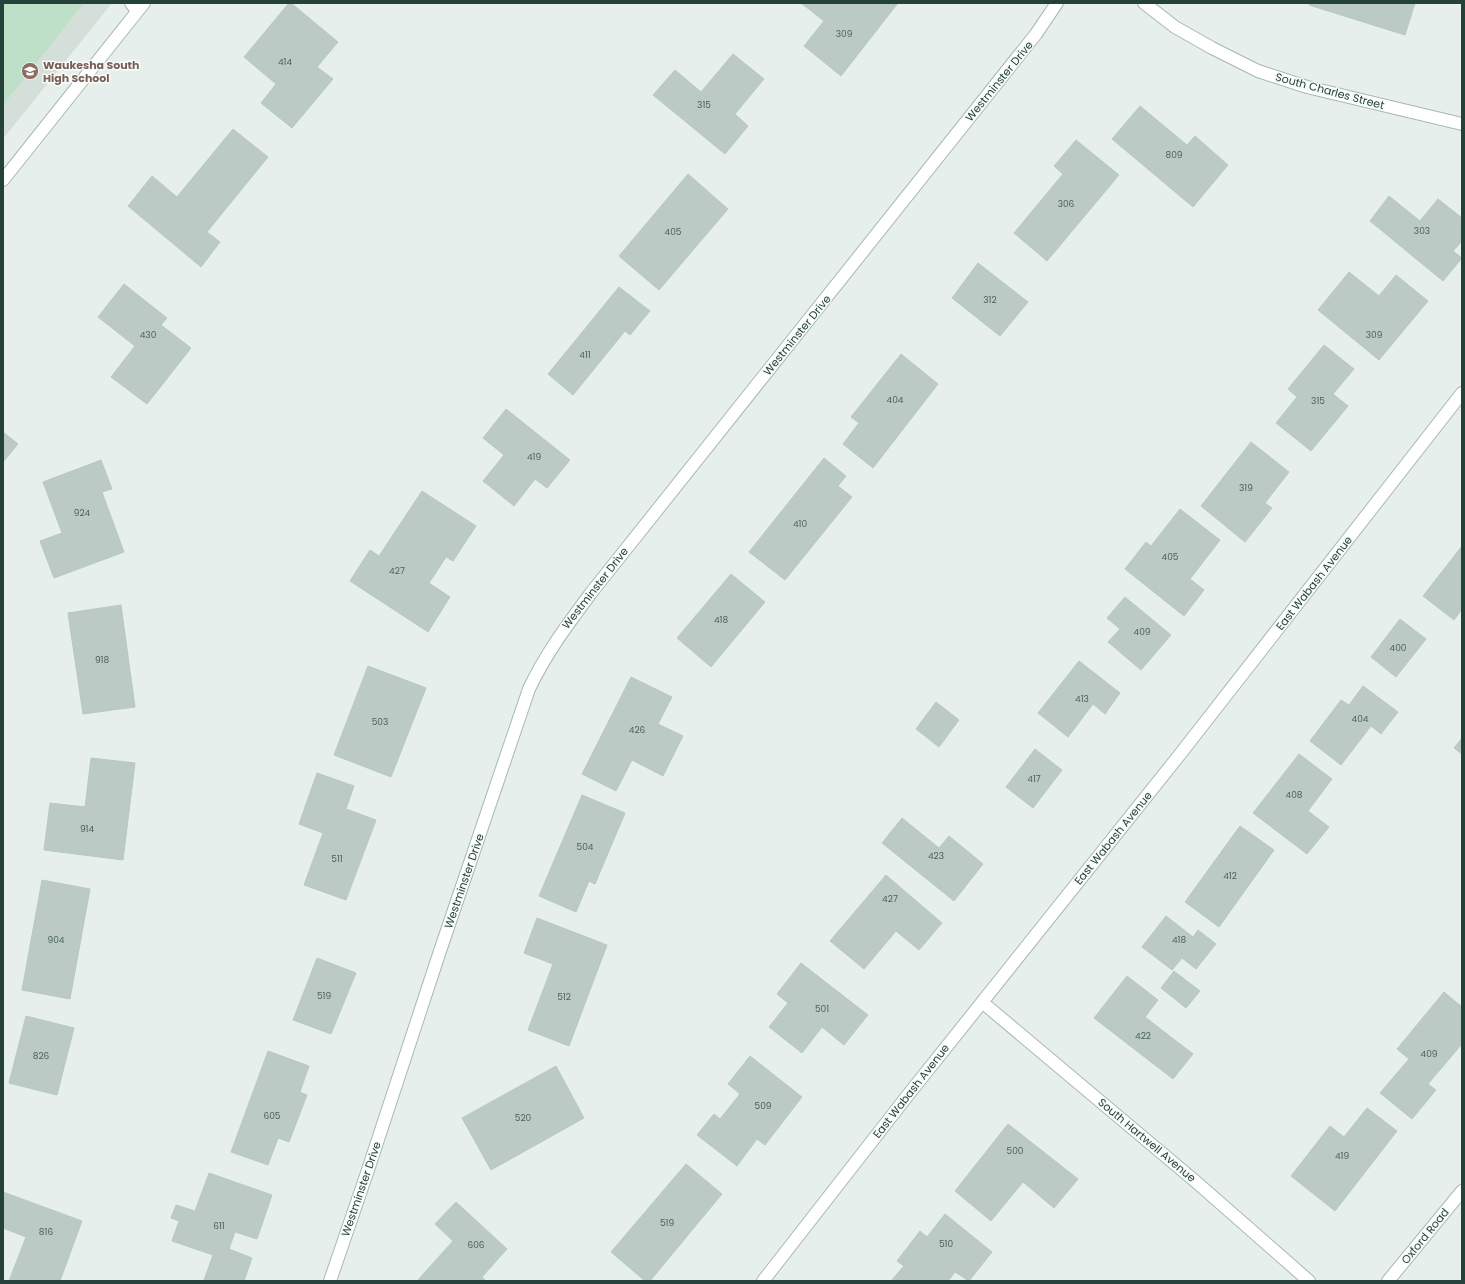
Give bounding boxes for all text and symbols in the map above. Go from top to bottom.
house number: 309 [836,28,853,40]
street label: Westminster Drive [961,37,1037,125]
house number: 414 [278,56,292,68]
place label: Waukesha South High School [43,57,139,86]
school or university icon: Waukesha South High School [20,61,40,81]
street label: South Charles Street [1274,69,1386,113]
house number: 315 [697,99,711,111]
house number: 809 [1165,149,1183,161]
house number: 306 [1058,198,1075,210]
house number: 303 [1414,225,1430,237]
house number: 405 [665,226,682,238]
street label: Westminster Drive [759,291,835,379]
house number: 312 [983,294,997,306]
house number: 430 [140,329,157,341]
house number: 309 [1366,329,1383,341]
house number: 411 [579,349,591,361]
house number: 404 [887,394,904,406]
house number: 315 [1311,395,1325,407]
house number: 419 [527,451,541,463]
house number: 319 [1239,482,1253,494]
house number: 924 [74,507,91,519]
house number: 410 [793,518,807,530]
street label: East Wabash Avenue [1272,532,1356,634]
street label: Westminster Drive [558,544,632,632]
house number: 405 [1162,551,1179,563]
house number: 427 [389,565,405,577]
house number: 418 [714,614,728,626]
house number: 409 [1134,626,1151,638]
house number: 400 [1390,642,1407,654]
house number: 918 [95,654,109,666]
house number: 413 [1075,693,1089,705]
house number: 404 [1352,713,1369,725]
house number: 503 [372,716,388,728]
house number: 426 [629,724,646,736]
house number: 417 [1027,773,1041,785]
street label: East Wabash Avenue [1070,788,1156,888]
house number: 408 [1286,789,1303,801]
house number: 914 [80,823,94,835]
street label: Westminster Drive [440,831,488,931]
house number: 504 [577,841,594,853]
house number: 423 [928,850,944,862]
house number: 511 [331,853,343,865]
house number: 412 [1223,870,1237,882]
house number: 427 [882,893,898,905]
house number: 904 [48,934,65,946]
house number: 418 [1172,934,1186,946]
house number: 519 [317,990,331,1002]
house number: 512 [557,991,571,1003]
house number: 501 [815,1003,829,1015]
house number: 422 [1135,1030,1151,1042]
street label: East Wabash Avenue [869,1040,953,1142]
house number: 409 [1421,1048,1438,1060]
house number: 826 [33,1050,50,1062]
street label: South Hartwell Avenue [1095,1094,1199,1186]
house number: 509 [755,1100,772,1112]
house number: 605 [263,1110,281,1122]
house number: 520 [515,1112,532,1124]
street label: Westminster Drive [337,1139,385,1239]
house number: 500 [1007,1145,1024,1157]
house number: 419 [1335,1150,1349,1162]
street label: Oxford Road [1397,1205,1453,1267]
house number: 519 [660,1217,674,1229]
house number: 611 [213,1220,225,1232]
house number: 816 [39,1226,53,1238]
house number: 510 [939,1238,953,1250]
house number: 606 [467,1239,485,1251]

